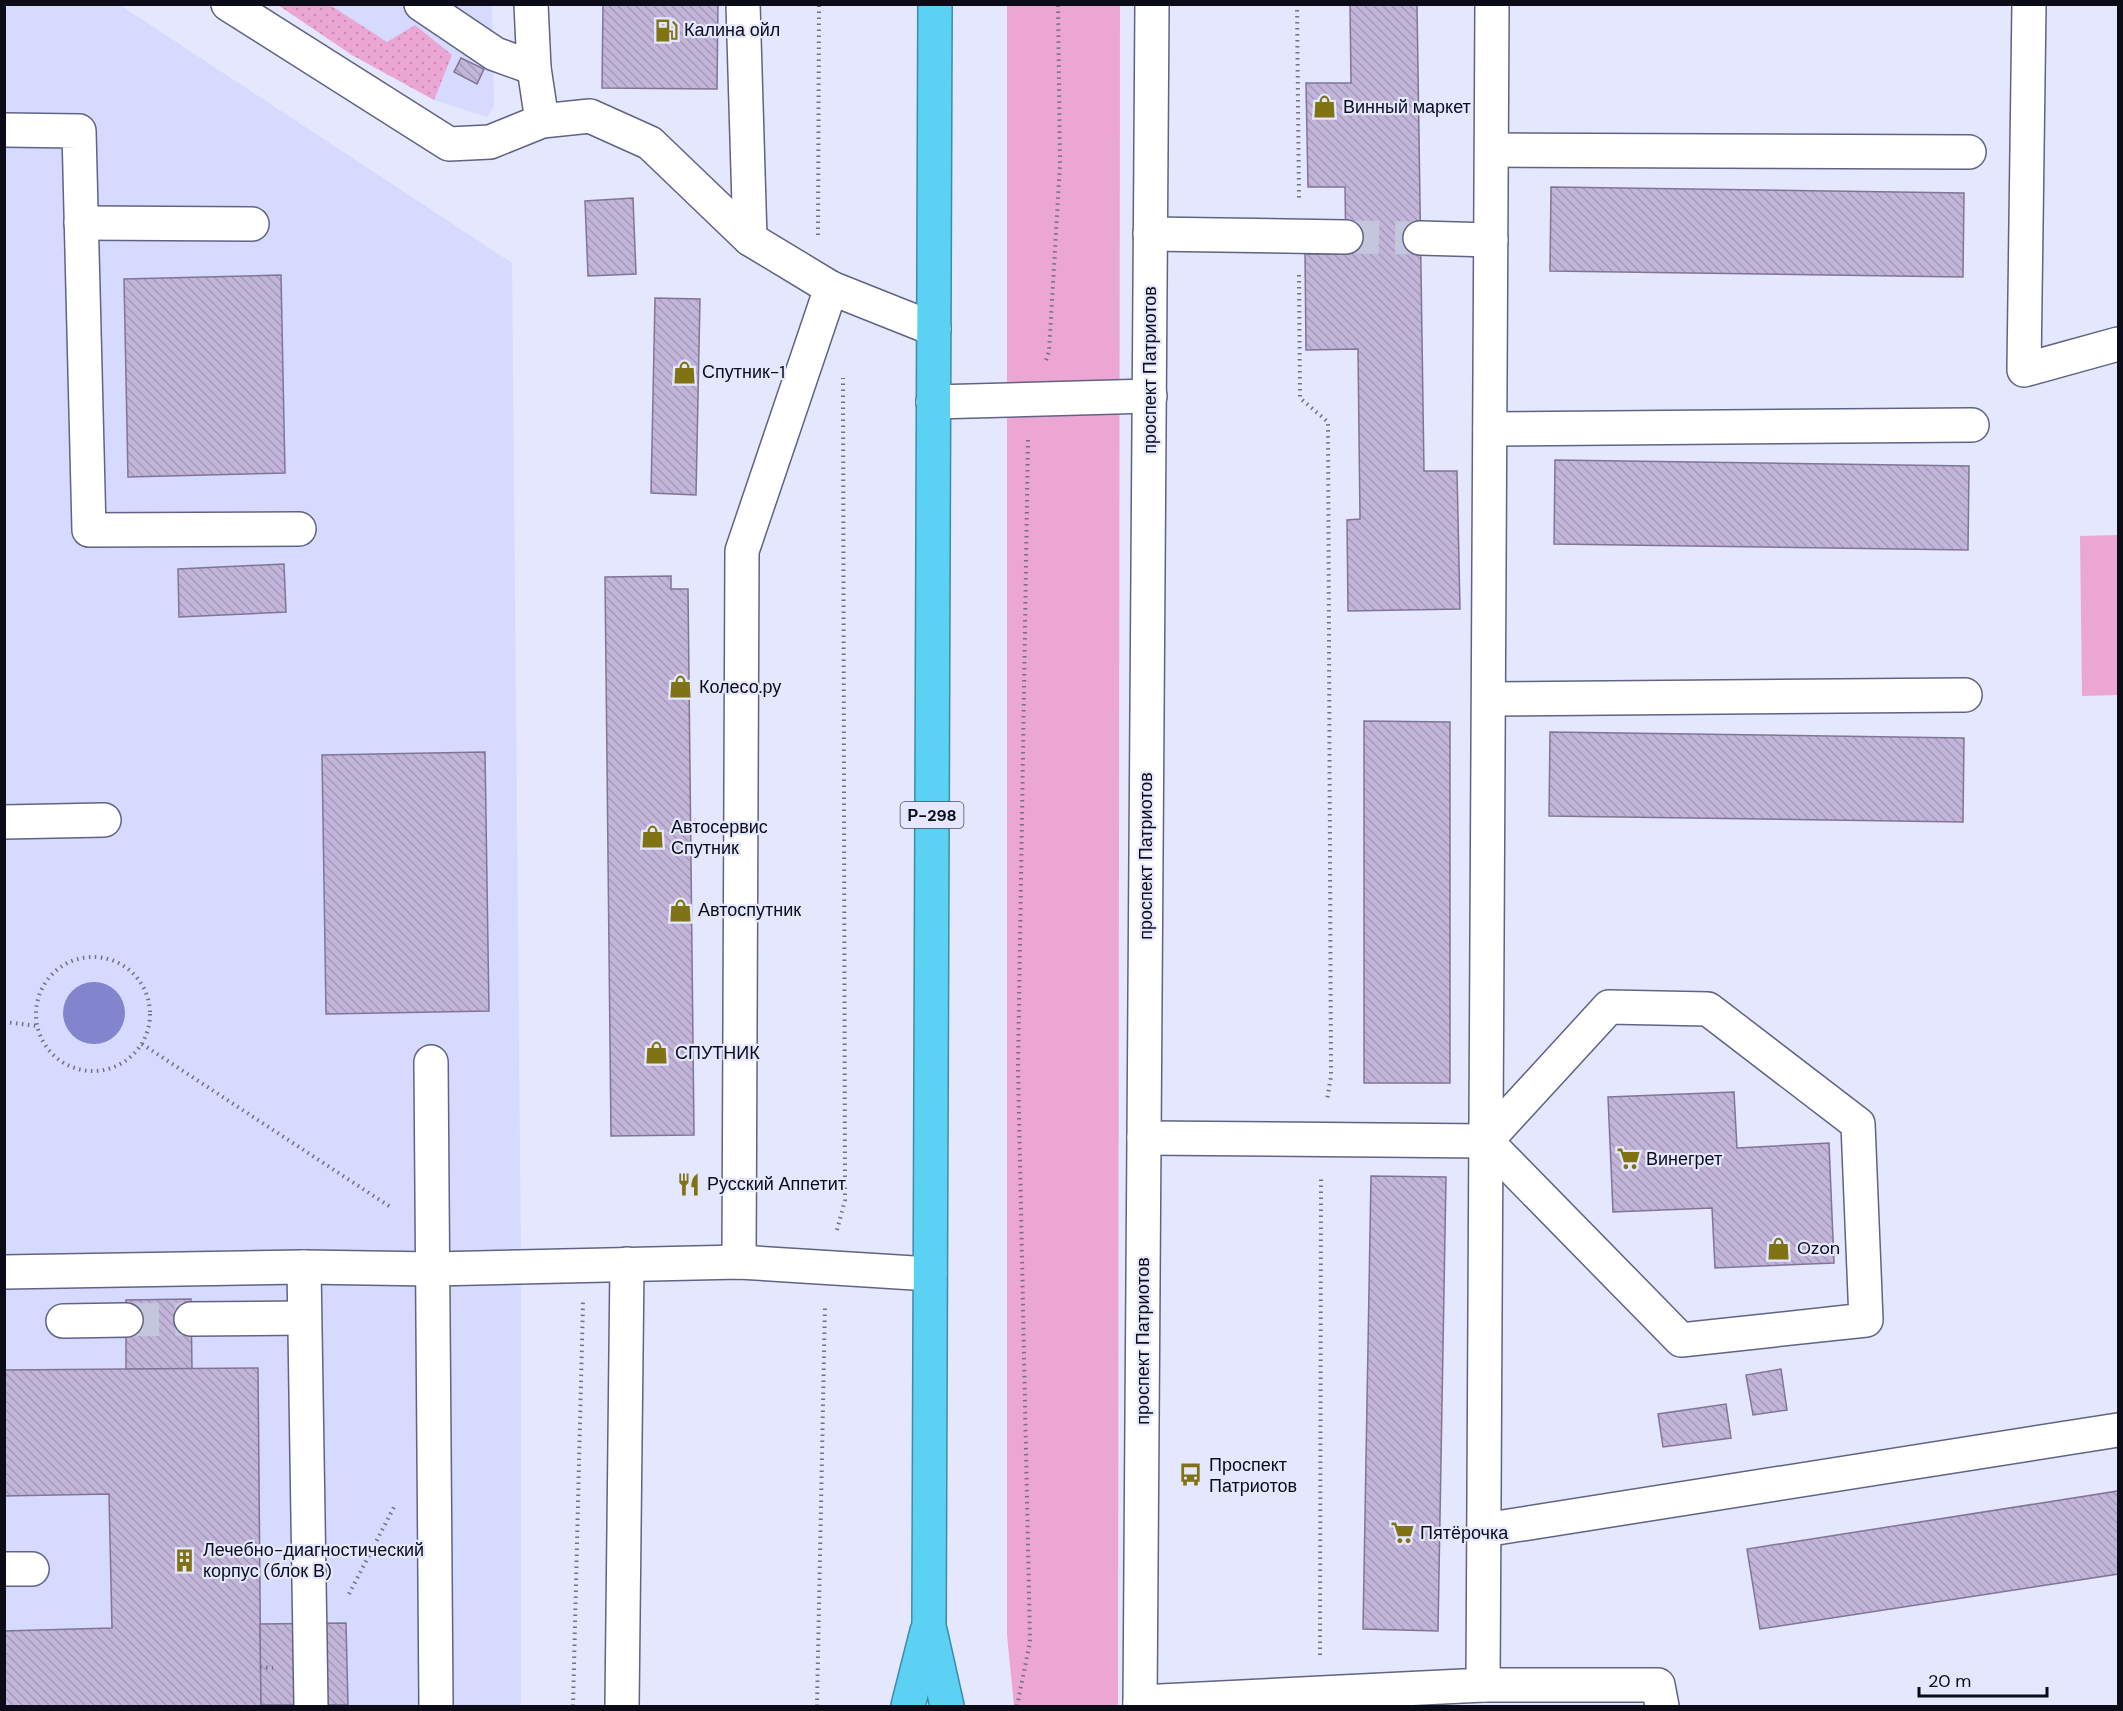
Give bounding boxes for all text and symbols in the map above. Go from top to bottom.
fuel station icon: Калина ойл [653,17,679,43]
place label: Калина ойл [684,18,780,42]
shop icon: Винный маркет [1312,94,1338,120]
place label: Винный маркет [1343,95,1471,119]
street label: проспект Патриотов [1138,286,1162,454]
shop icon: Спутник-1 [671,359,697,385]
place label: Спутник-1 [702,360,785,384]
shop icon: Колесо.ру [668,674,694,700]
place label: Колесо.ру [699,675,781,699]
street label: проспект Патриотов [1134,772,1158,940]
road number: Р-298 [900,802,964,828]
place label: Автосервис Спутник [671,815,768,860]
shop icon: Автосервис Спутник [640,824,666,850]
shop icon: Автоспутник [667,897,693,923]
place label: Автоспутник [698,898,801,922]
shop icon: СПУТНИК [644,1040,670,1066]
place label: СПУТНИК [675,1041,760,1065]
supermarket icon: Винегрет [1615,1146,1641,1172]
place label: Винегрет [1646,1147,1722,1171]
restaurant icon: Русский Аппетит [676,1171,702,1197]
place label: Русский Аппетит [707,1172,846,1196]
shop icon: Ozon [1766,1235,1792,1261]
place label: Ozon [1797,1236,1840,1260]
street label: проспект Патриотов [1131,1257,1155,1425]
place label: Проспект Патриотов [1209,1453,1297,1498]
bus stop icon: Проспект Патриотов [1178,1462,1204,1488]
supermarket icon: Пятёрочка [1389,1520,1415,1546]
place label: Пятёрочка [1420,1521,1509,1545]
place label: Лечебно-диагностический корпус (блок В) [203,1538,424,1583]
building icon: Лечебно-диагностический корпус (блок В) [172,1547,198,1573]
scale bar [1919,1660,2046,1698]
text: 20 m [1928,1669,1971,1693]

